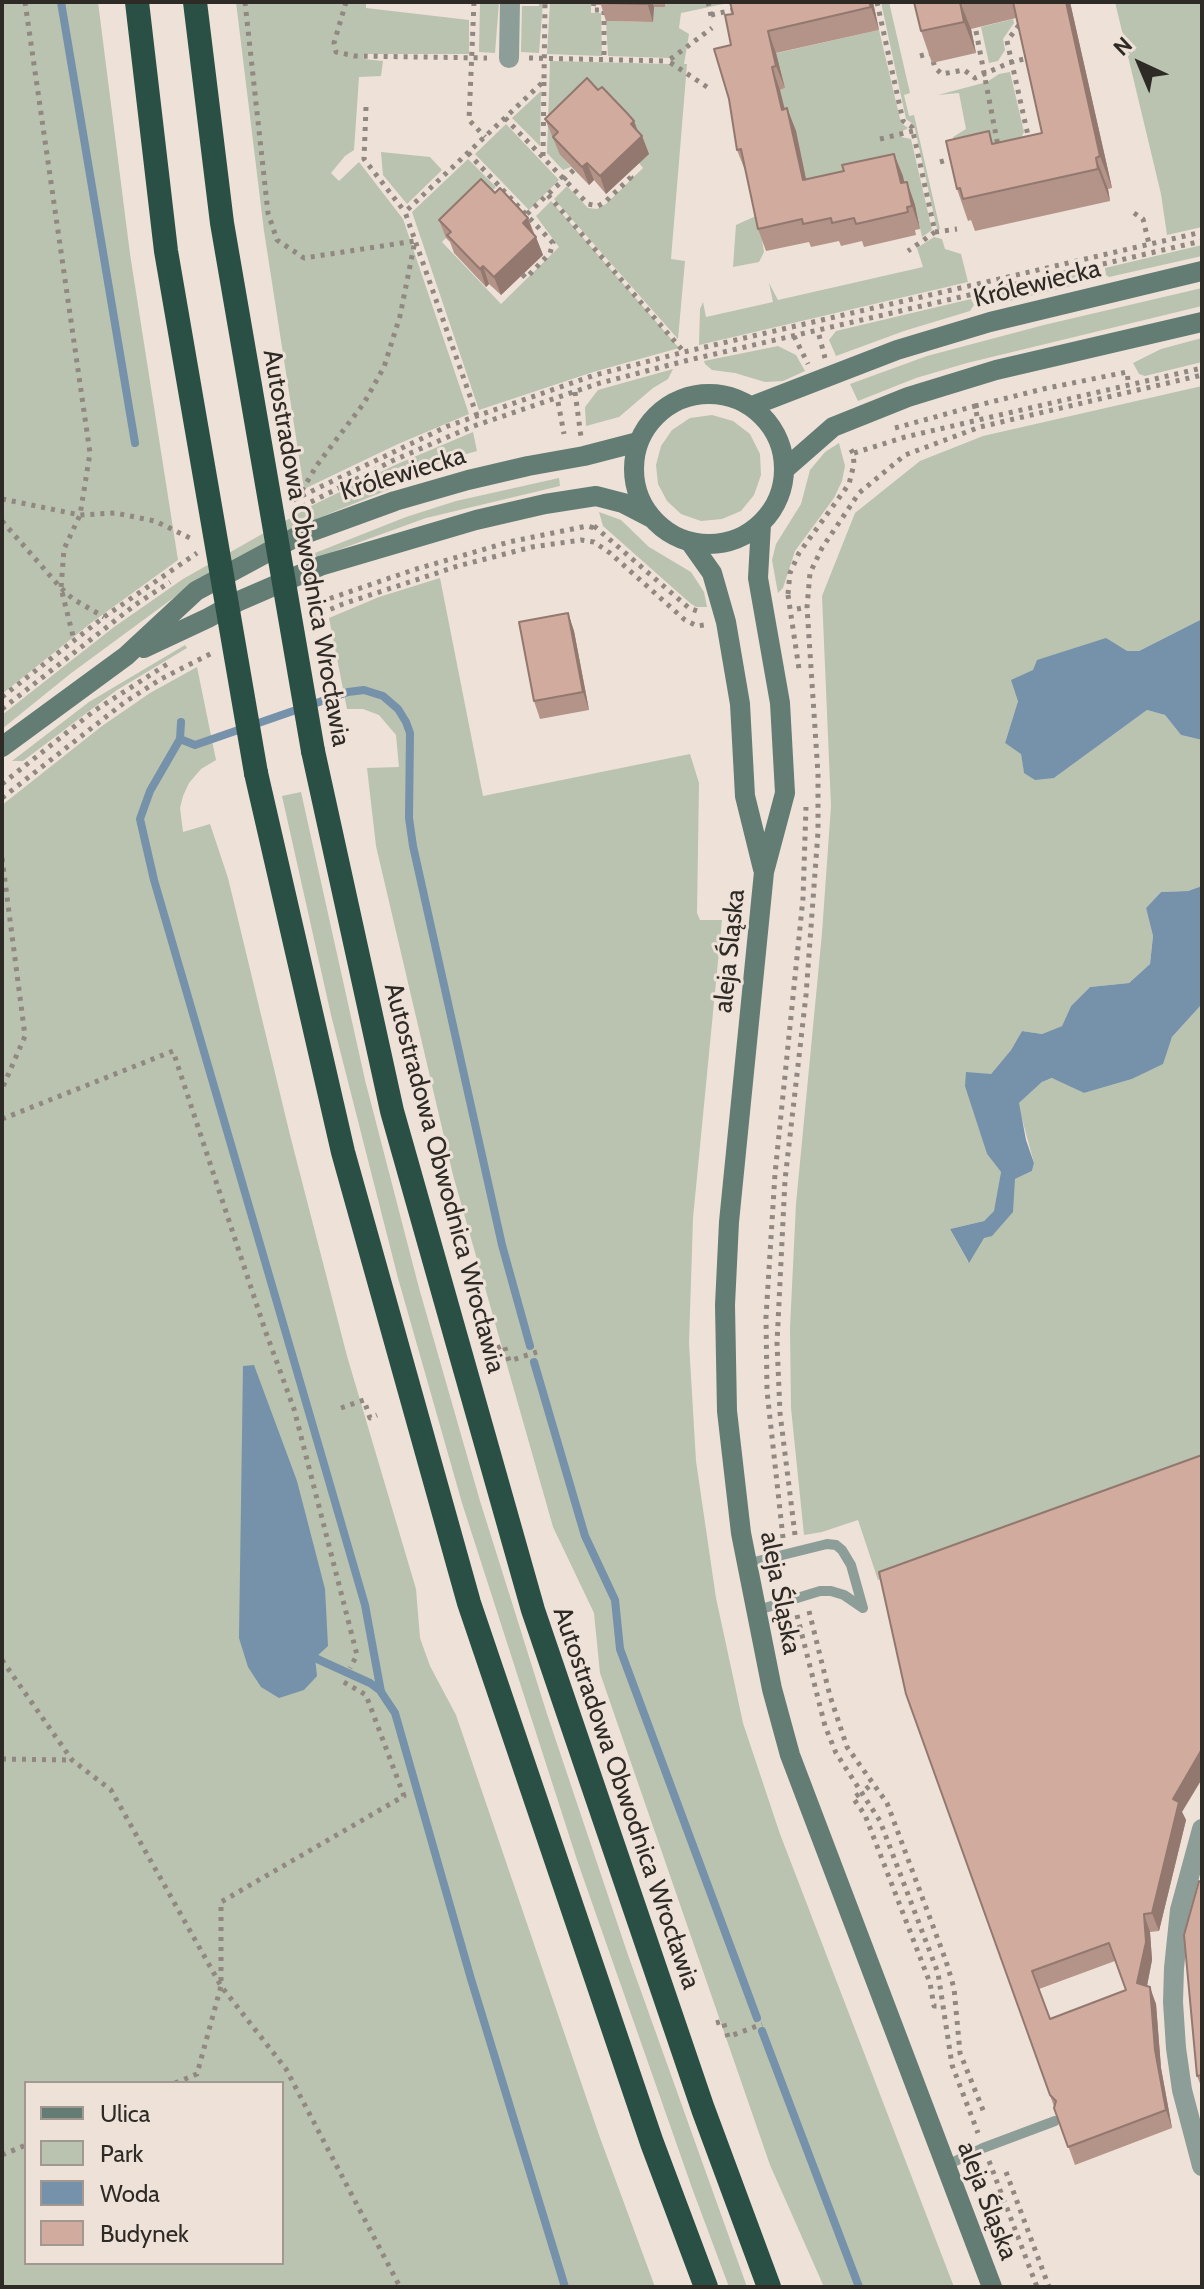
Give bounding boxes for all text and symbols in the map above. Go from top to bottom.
north arrow [1100,24,1180,104]
text: N [1108,31,1138,61]
street label: Królewiecka [970,253,1104,315]
street label: Autostradowa Obwodnica Wrocławia [256,347,356,749]
street label: Królewiecka [336,440,470,508]
street label: aleja Śląska [708,888,752,1014]
street label: Autostradowa Obwodnica Wrocławia [377,979,511,1377]
street label: aleja Śląska [753,1529,807,1657]
street label: Autostradowa Obwodnica Wrocławia [546,1603,706,1993]
legend [24,2081,284,2265]
text: Ulica [100,2099,150,2128]
street label: aleja Śląska [950,2137,1024,2265]
text: Park [100,2139,143,2168]
text: Woda [100,2179,160,2208]
text: Budynek [100,2219,189,2248]

